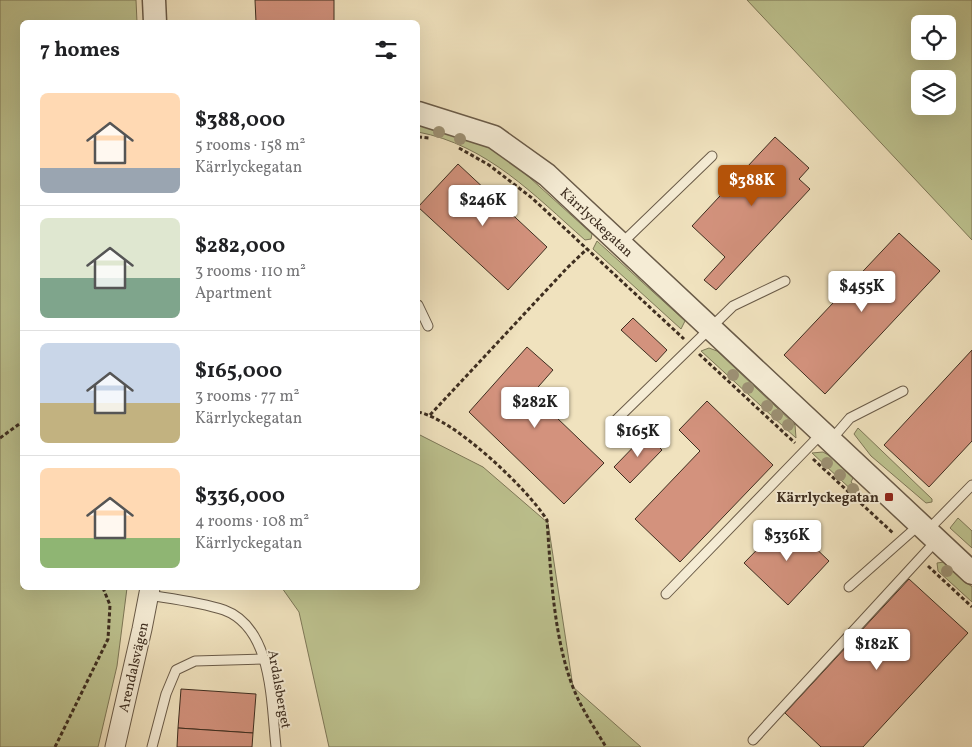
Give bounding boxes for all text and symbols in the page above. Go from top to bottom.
map controls [911,15,956,115]
button: locate [911,15,956,60]
text: 7 homes [40,36,120,65]
icon: filters [372,36,400,64]
button: layers [911,70,956,115]
text: $388,000 [195,106,285,135]
icon: home [80,113,140,173]
text: 5 rooms · 158 m² [195,135,305,157]
text: Kärrlyckegatan [195,157,302,179]
pin: $388K [717,164,787,207]
text: $388K [729,170,775,192]
pin: $246K [448,184,518,227]
street label: Kärrlyckegatan [555,184,637,262]
text: $246K [459,190,507,212]
text: $282,000 [195,232,285,261]
icon: home [80,238,140,298]
text: 3 rooms · 110 m² [195,261,306,283]
pin: $455K [827,270,897,313]
text: $455K [839,276,885,298]
text: Apartment [195,283,272,305]
text: $165,000 [195,357,282,386]
icon: home [80,363,140,423]
text: 3 rooms · 77 m² [195,386,299,408]
pin: $282K [500,386,570,429]
text: $282K [512,392,558,414]
text: Kärrlyckegatan [195,408,302,430]
pin: $165K [603,416,673,458]
text: $165K [616,421,660,443]
text: $336,000 [195,482,285,511]
icon: home [80,488,140,548]
place label: Kärrlyckegatan [776,489,879,508]
marker: Kärrlyckegatan [883,491,895,503]
text: 4 rooms · 108 m² [195,511,309,533]
pin: $336K [752,520,822,562]
text: $336K [764,525,810,547]
text: Kärrlyckegatan [195,533,302,555]
street label: Arendalsvägen [115,620,154,714]
pin: $182K [842,628,912,671]
text: $182K [855,634,899,656]
street label: Ardalsberget [262,648,295,730]

